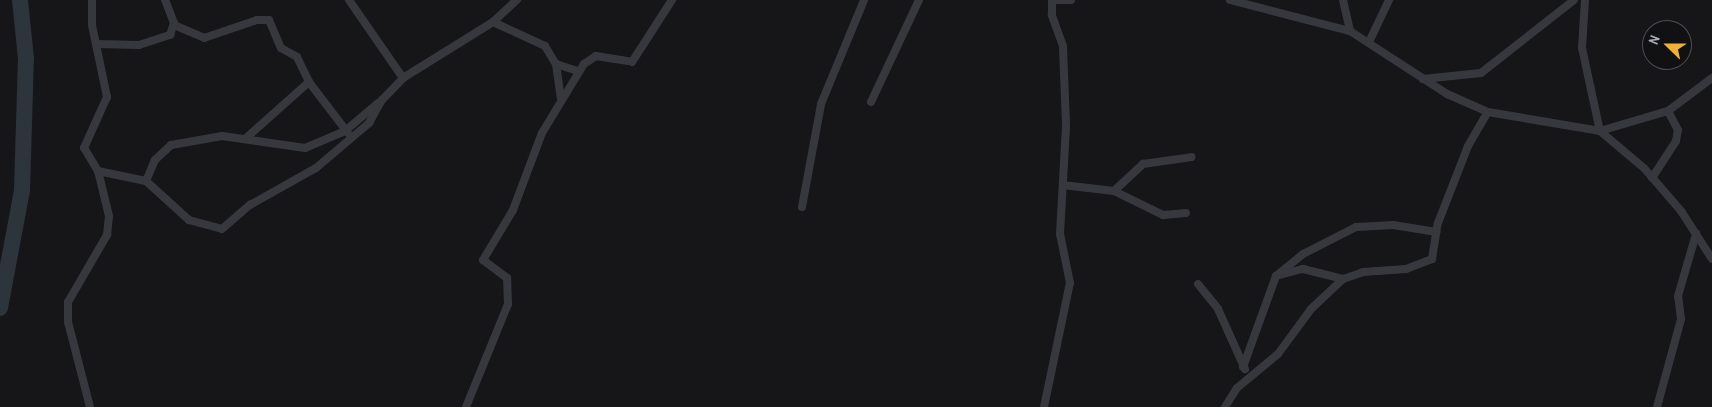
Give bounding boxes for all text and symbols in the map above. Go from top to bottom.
north arrow [1642,20,1692,70]
text: N [1644,33,1664,47]

